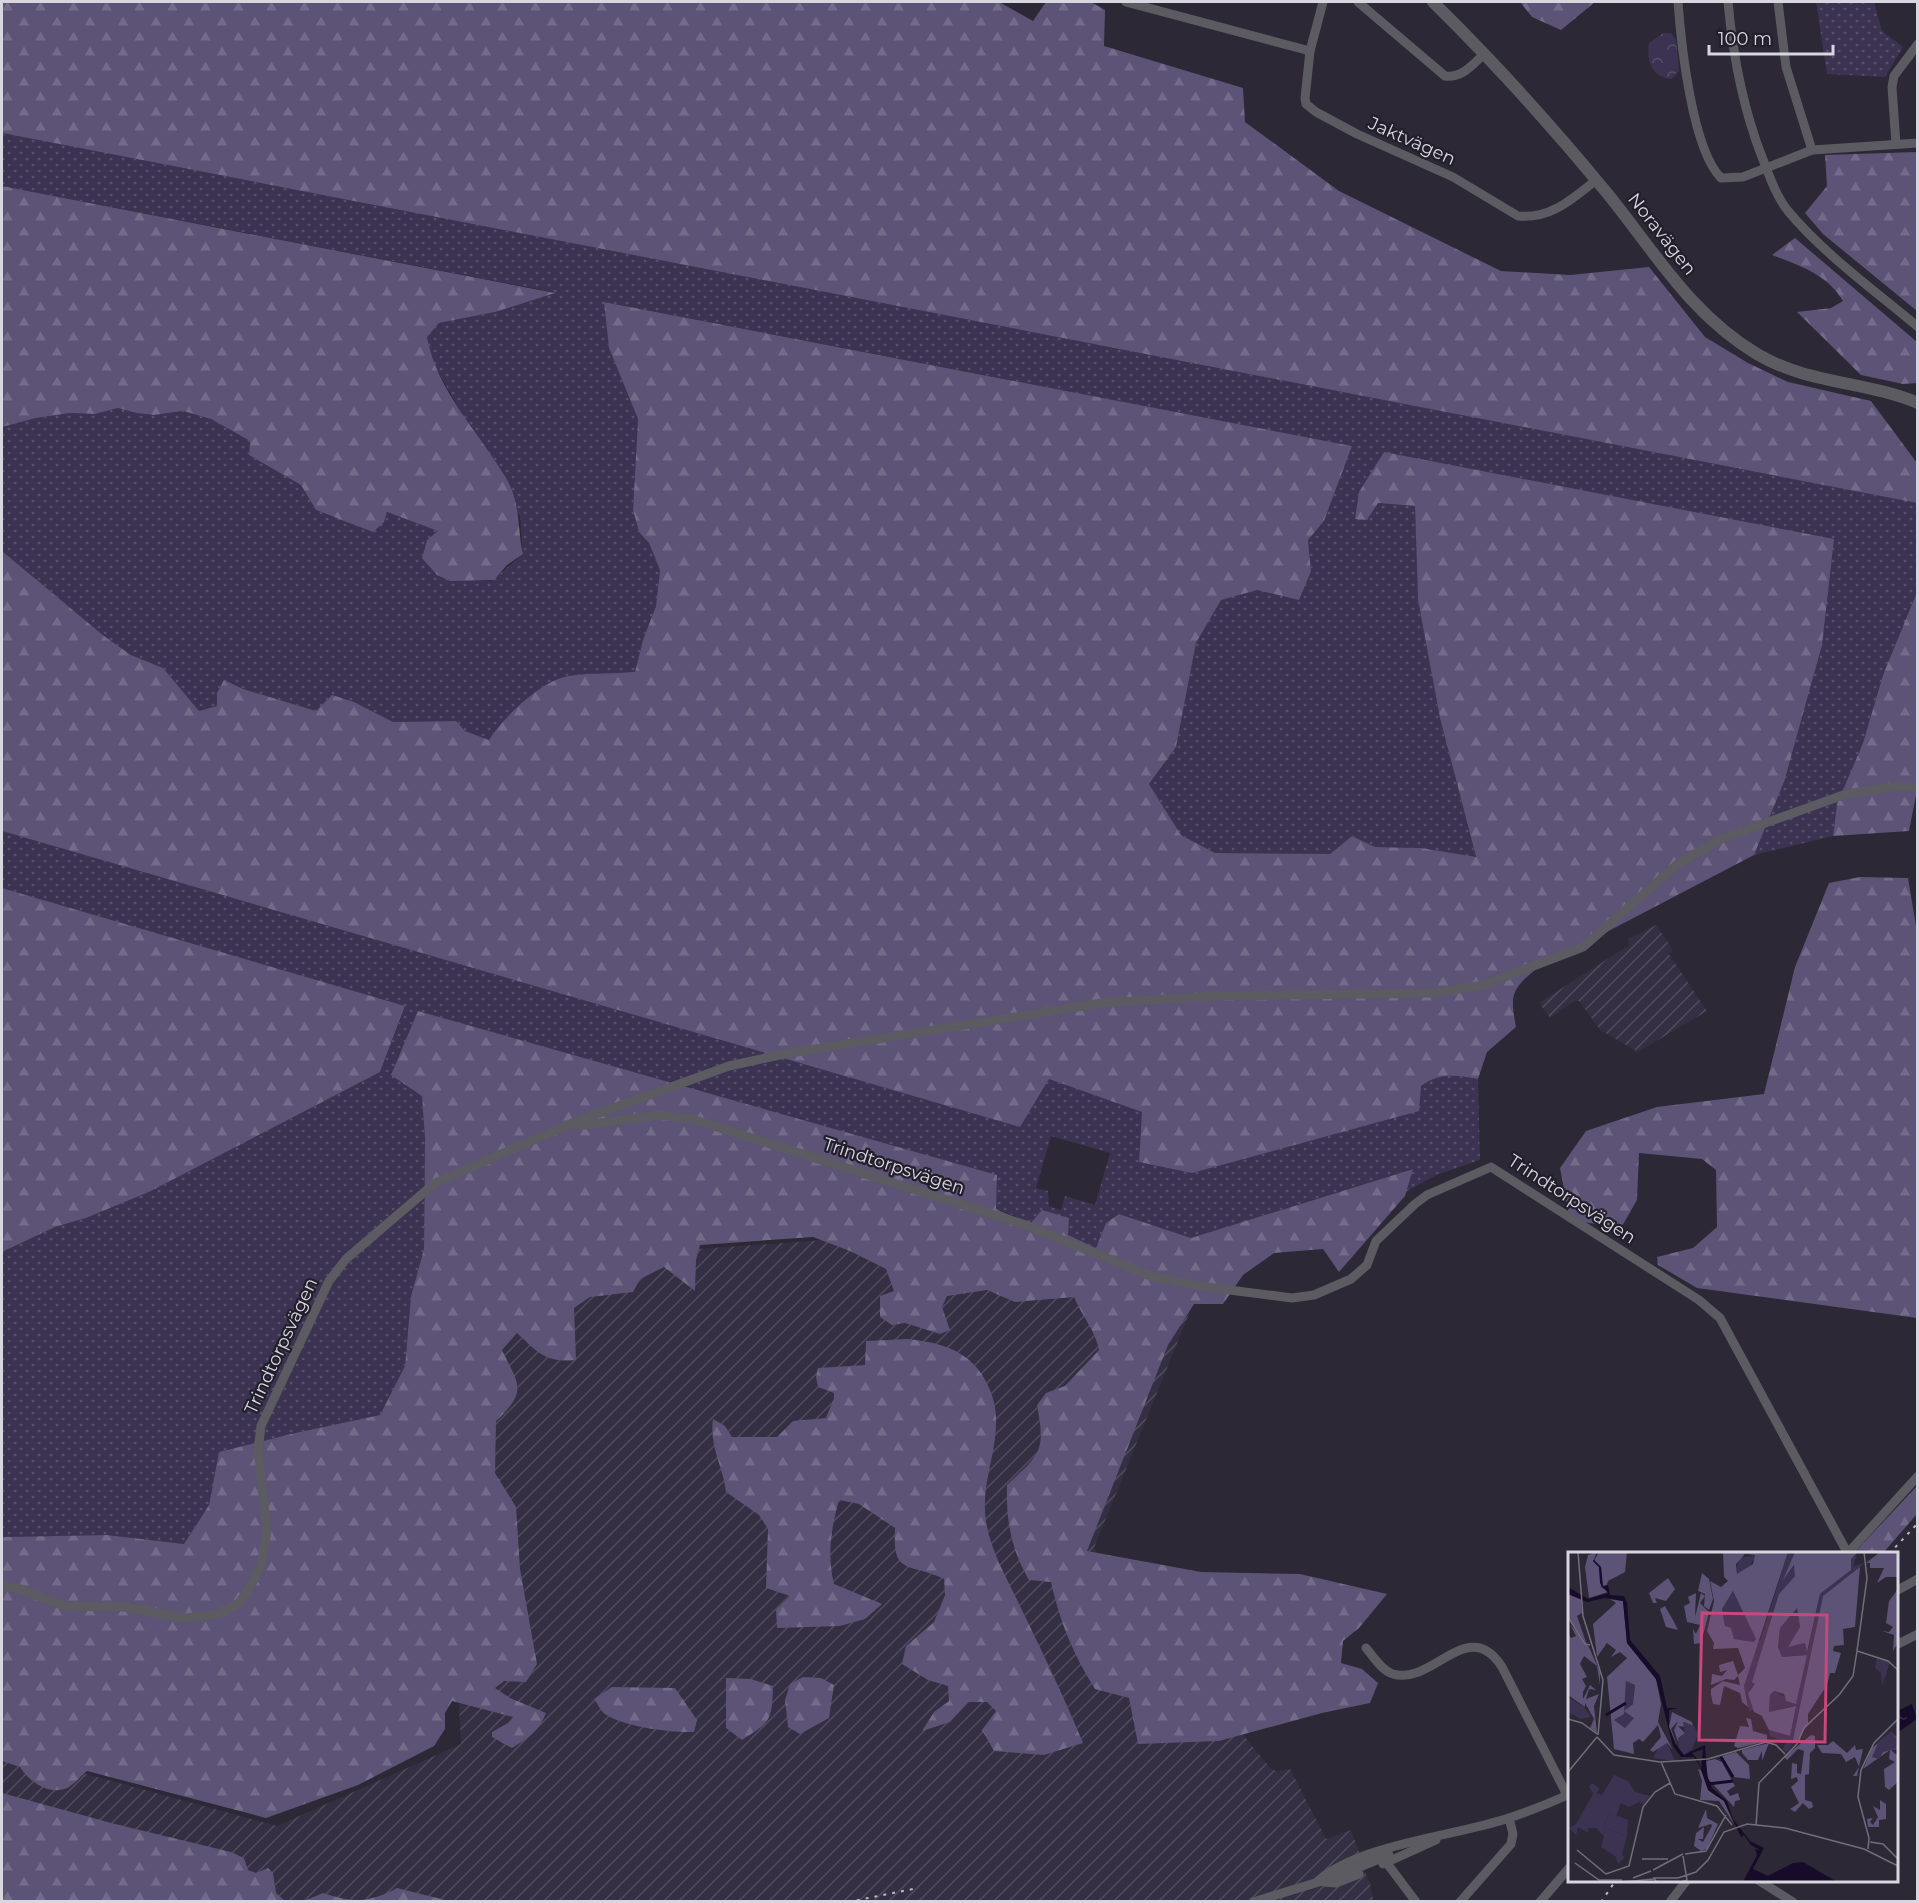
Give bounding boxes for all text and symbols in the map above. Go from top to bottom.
scale bar [1709,18,1834,56]
text: 100 m [1718,28,1772,50]
street label: Jaktvägen [1364,112,1459,170]
street label: Noravägen [1623,189,1701,279]
street label: Trindtorpsvägen [820,1133,968,1199]
street label: Trindtorpsvägen [1504,1150,1640,1248]
street label: Trindtorpsvägen [240,1274,322,1418]
inset map [1568,1552,1898,1882]

